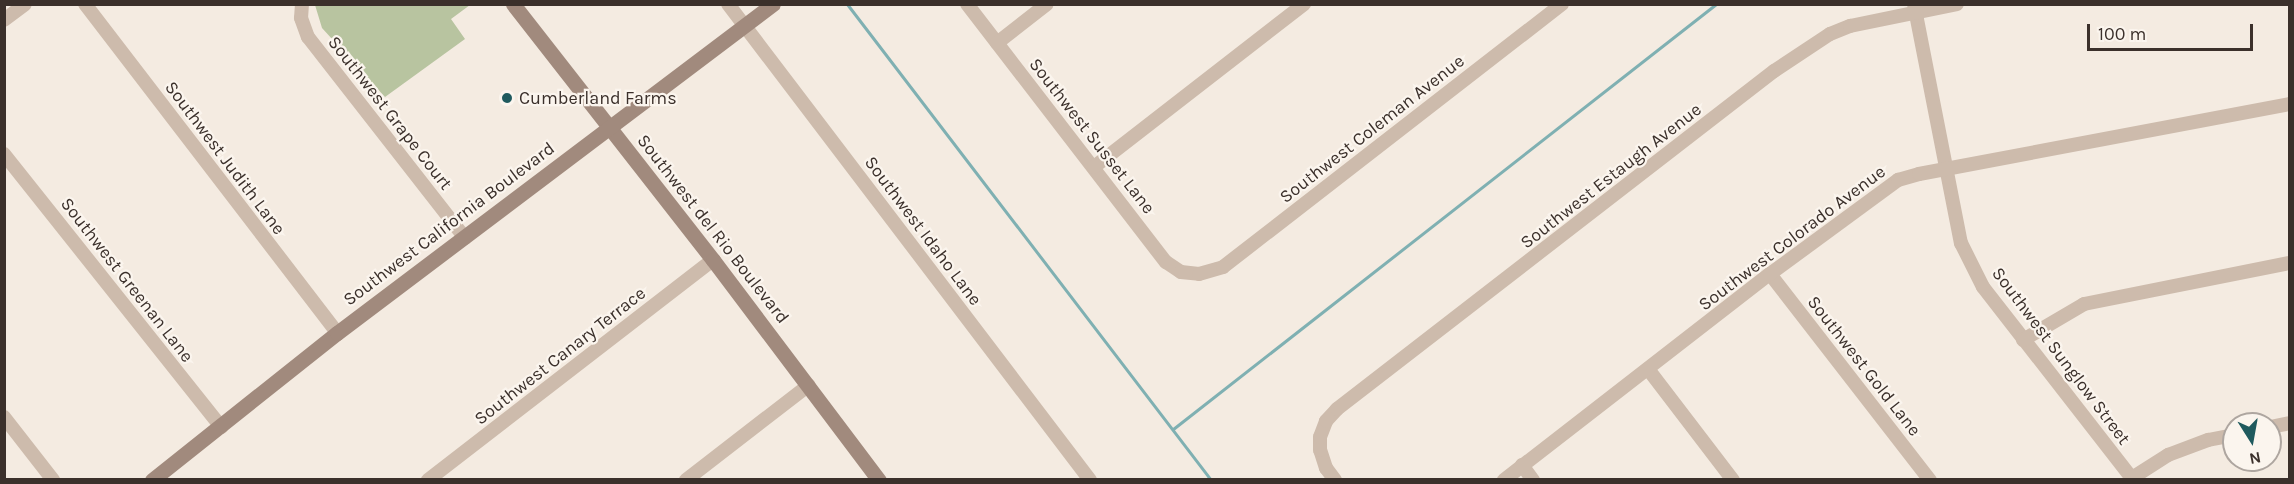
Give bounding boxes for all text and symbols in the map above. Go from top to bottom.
scale bar [2090,12,2256,50]
text: 100 m [2098,23,2146,45]
street label: Southwest Grape Court [323,32,457,194]
street label: Southwest Coleman Avenue [1275,50,1469,208]
street label: Southwest Susset Lane [1025,54,1159,218]
street label: Southwest Judith Lane [160,77,290,239]
place label: Cumberland Farms [519,87,677,109]
marker: Cumberland Farms [500,91,514,105]
street label: Southwest Estaugh Avenue [1516,99,1706,253]
street label: Southwest del Rio Boulevard [632,130,794,328]
street label: Southwest California Boulevard [339,138,559,310]
street label: Southwest Idaho Lane [860,152,986,310]
street label: Southwest Colorado Avenue [1694,161,1890,315]
street label: Southwest Greenan Lane [56,193,198,367]
street label: Southwest Sunglow Street [1987,263,2135,449]
street label: Southwest Canary Terrace [470,282,650,430]
street label: Southwest Gold Lane [1803,292,1925,440]
north arrow [2222,412,2282,472]
text: N [2248,448,2263,469]

